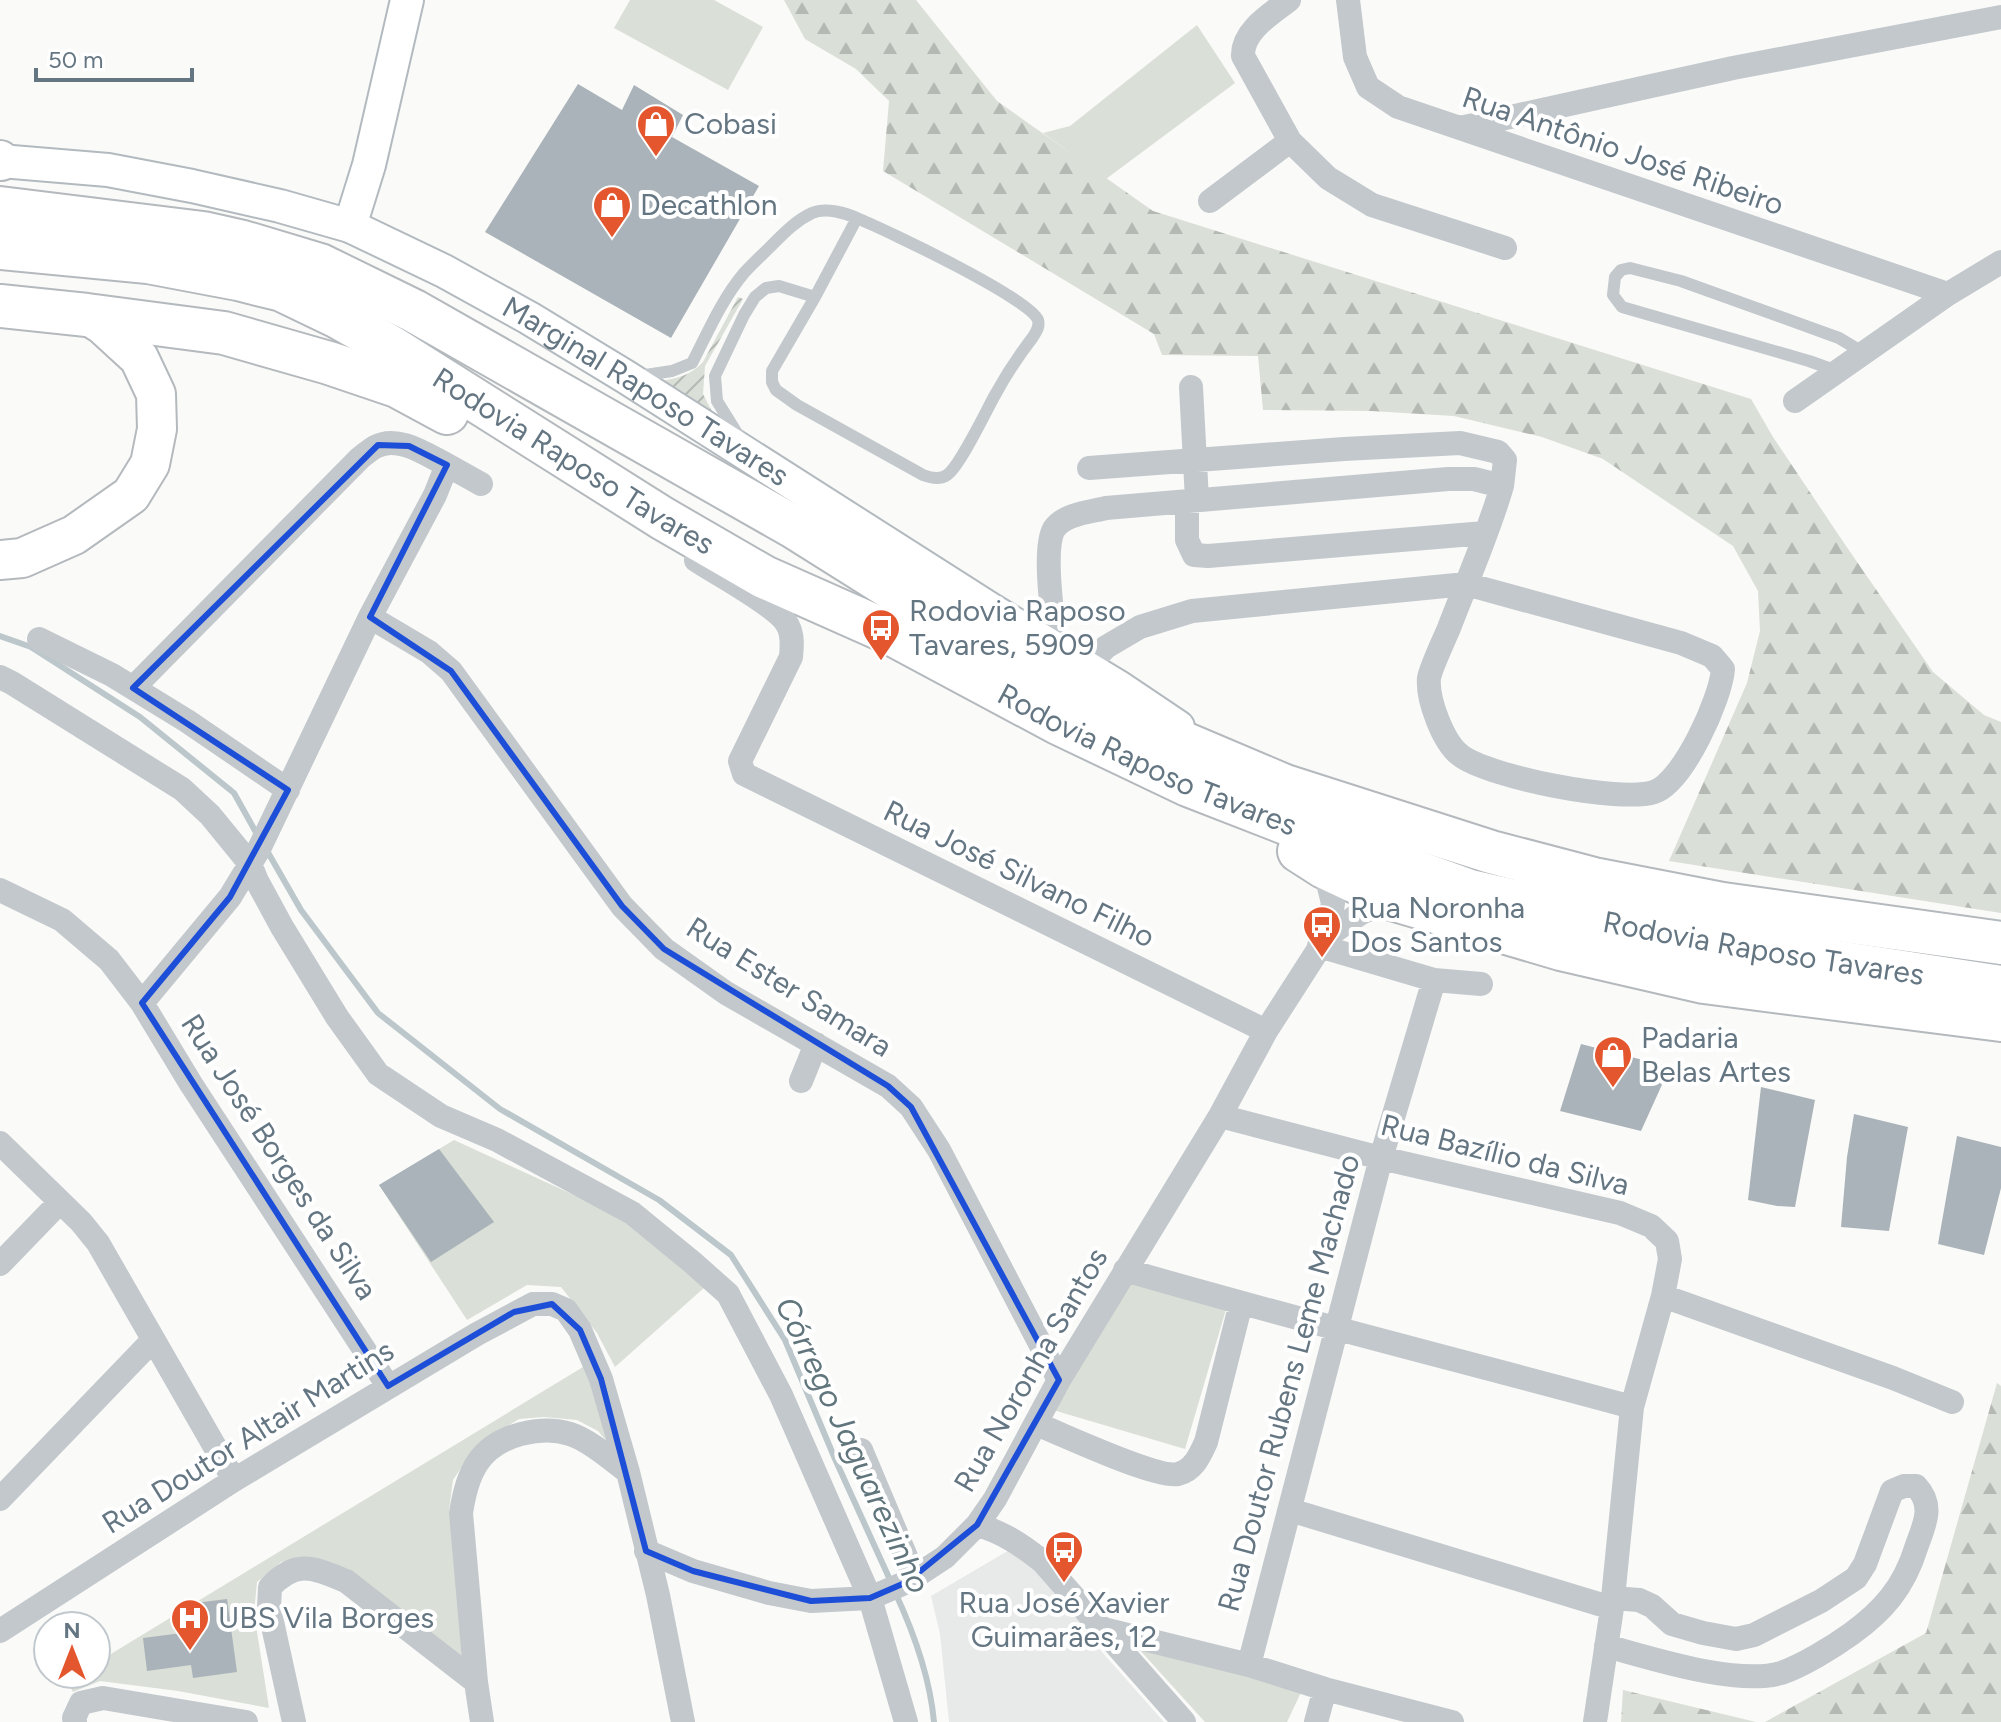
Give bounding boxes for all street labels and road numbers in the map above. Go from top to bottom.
street label: Rua Antônio José Ribeiro [1458,78,1789,223]
street label: Marginal Raposo Tavares [496,288,796,494]
street label: Rodovia Raposo Tavares [426,359,721,562]
street label: Rodovia Raposo Tavares [991,675,1302,843]
street label: Rua José Silvano Filho [878,792,1161,955]
street label: Rodovia Raposo Tavares [1600,903,1927,993]
street label: Rua Ester Samara [680,909,899,1065]
street label: Rua José Borges da Silva [173,1007,386,1306]
street label: Rua Bazílio da Silva [1377,1106,1633,1203]
street label: Rua Doutor Rubens Leme Machado [1210,1150,1367,1616]
street label: Rua Noronha Santos [946,1241,1116,1498]
street label: Rua Doutor Altair Martins [95,1332,400,1542]

